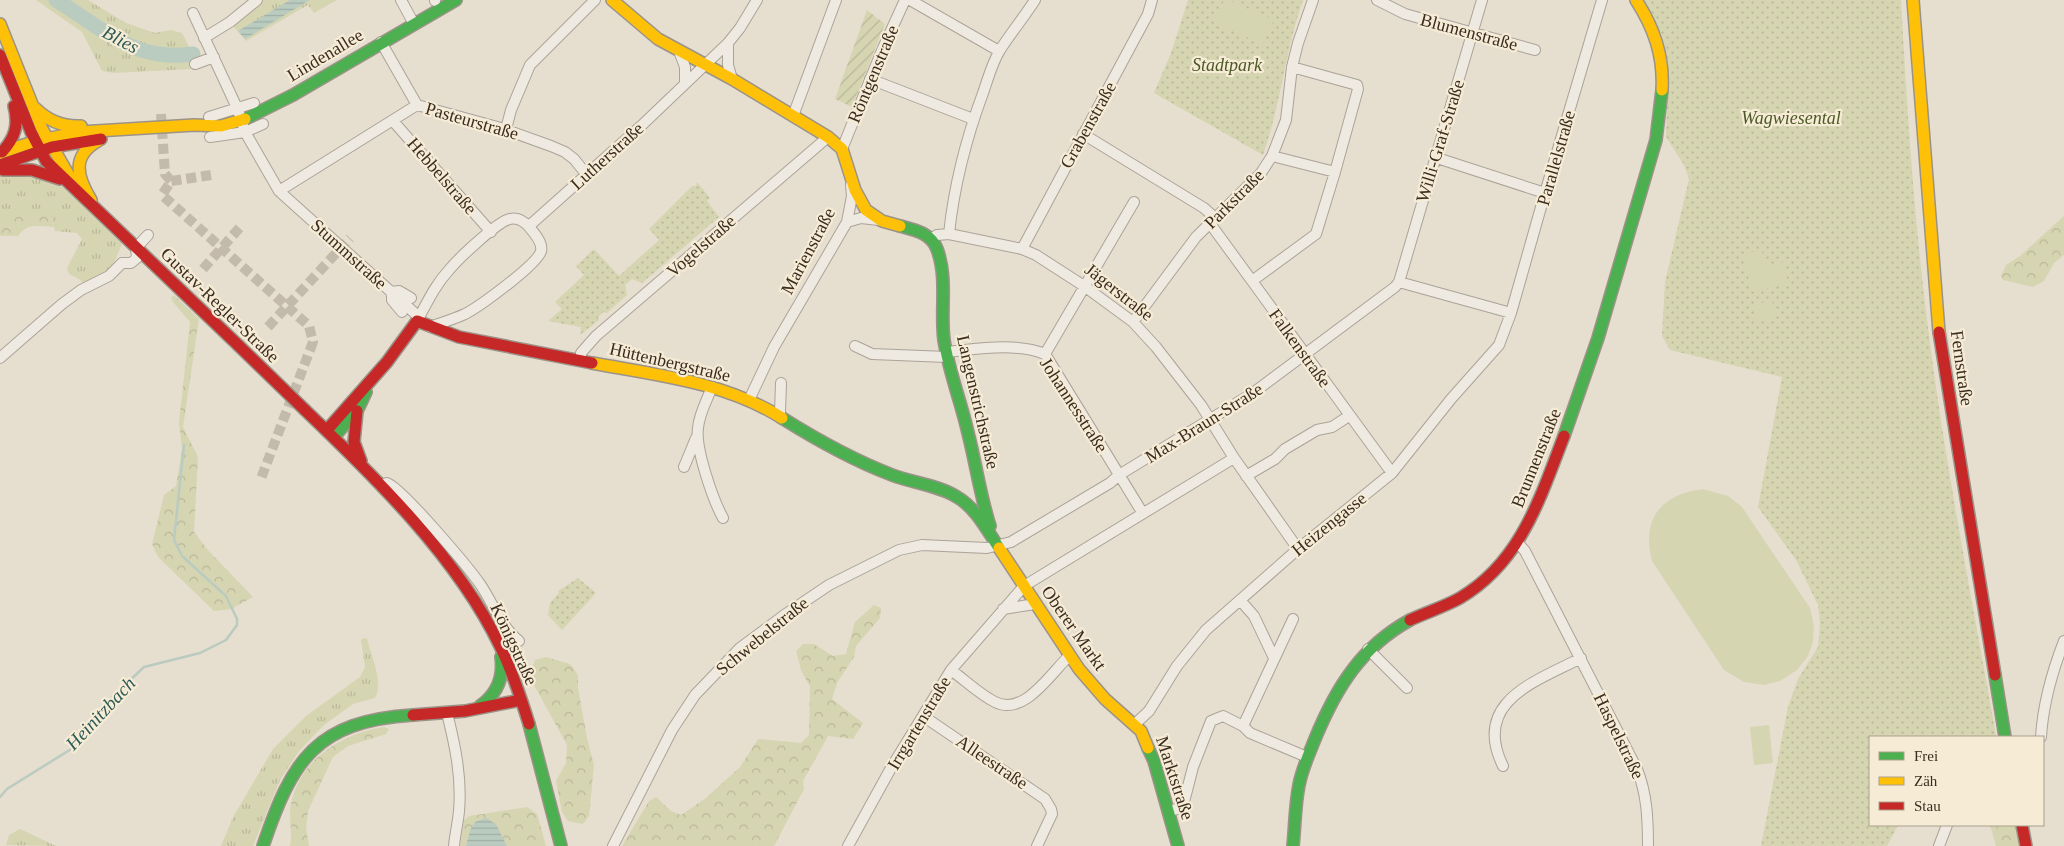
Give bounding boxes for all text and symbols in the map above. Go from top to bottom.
street label: Blumenstraße [1418,9,1520,55]
water label: Blies [99,21,142,58]
street label: Röntgenstraße [843,22,903,126]
street label: Lindenallee [283,25,367,85]
park label: Stadtpark [1192,55,1263,75]
street label: Willi-Graf-Straße [1412,77,1468,205]
street label: Grabenstraße [1056,78,1120,172]
street label: Pasteurstraße [423,98,521,144]
street label: Parallelstraße [1533,108,1579,208]
park label: Wagwiesental [1741,108,1841,128]
street label: Lutherstraße [567,118,647,194]
street label: Hebbelstraße [403,134,481,218]
street label: Parkstraße [1200,165,1268,233]
street label: Marienstraße [777,204,839,298]
street label: Vogelstraße [662,211,740,281]
street label: Stummstraße [307,215,391,293]
street label: Gustav-Regler-Straße [157,243,283,367]
street label: Jägerstraße [1081,259,1157,325]
street label: Falkenstraße [1265,305,1335,391]
street label: Fernstraße [1947,329,1977,407]
street label: Langenstrichstraße [953,333,1003,471]
street label: Hüttenbergstraße [608,338,732,386]
street label: Johannesstraße [1036,354,1112,456]
street label: Max-Braun-Straße [1141,379,1267,467]
street label: Brunnenstraße [1507,406,1565,510]
street label: Heizengasse [1288,488,1370,560]
street label: Oberer Markt [1038,582,1110,674]
street label: Schwebelstraße [712,593,812,679]
street label: Königstraße [486,600,542,688]
water label: Heinitzbach [61,673,139,755]
street label: Irrgartenstraße [883,673,955,773]
street label: Haspelstraße [1590,690,1648,782]
street label: Alleestraße [952,731,1032,793]
street label: Marktstraße [1152,734,1198,822]
legend [1869,736,2044,826]
text: Frei [1914,748,1938,764]
text: Zäh [1914,773,1938,789]
text: Stau [1914,798,1941,814]

